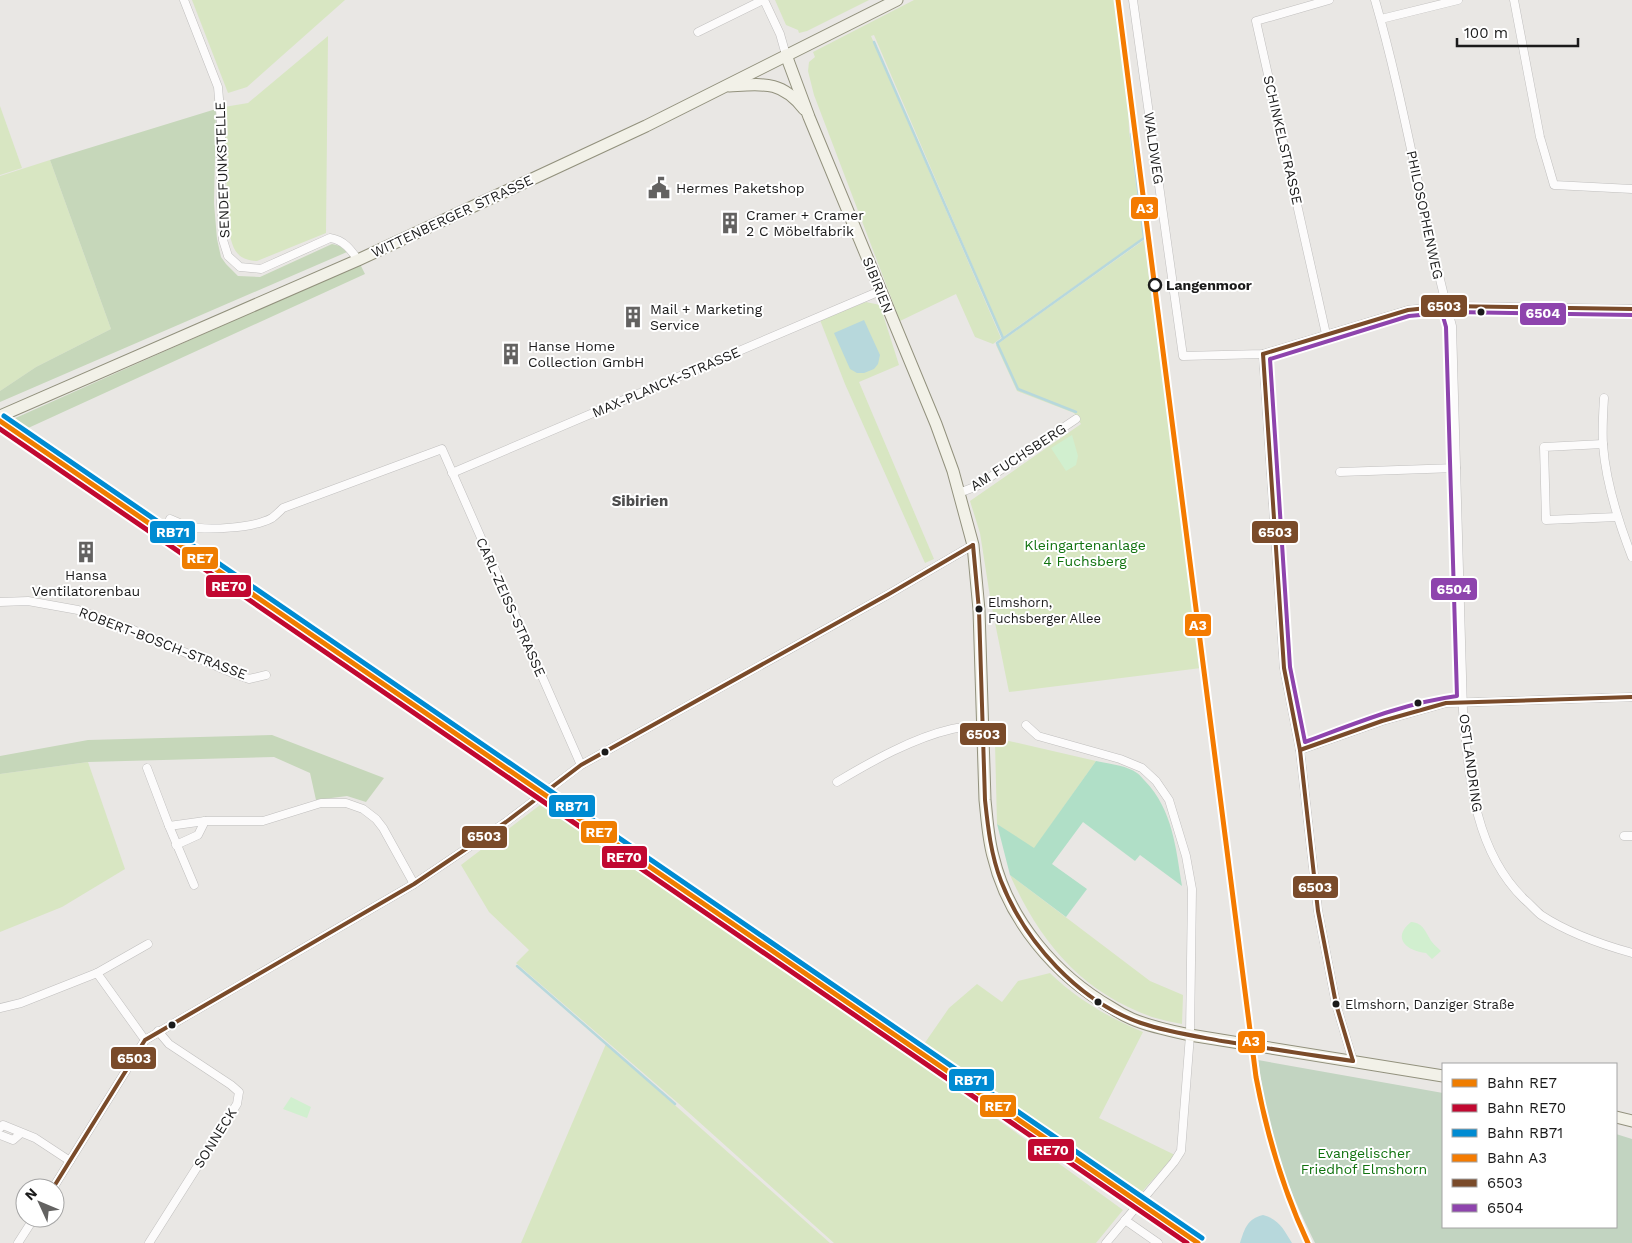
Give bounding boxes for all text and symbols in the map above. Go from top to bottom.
scale bar [1457,15,1578,47]
text: 100 m [1464,24,1508,42]
street label: SCHINKELSTRASSE [1260,74,1306,206]
street label: SENDEFUNKSTELLE [212,101,232,238]
street label: WALDWEG [1141,111,1167,185]
street label: PHILOSOPHENWEG [1404,149,1446,281]
street label: WITTENBERGER STRASSE [369,171,535,261]
public building icon: Hermes Paketshop [646,175,672,201]
place label: Hermes Paketshop [676,180,805,196]
line badge: A3 [1130,196,1159,220]
text: A3 [1136,200,1154,216]
place label: Cramer + Cramer 2 C Möbelfabrik [746,207,864,239]
building icon: Cramer + Cramer 2 C Möbelfabrik [717,210,743,236]
street label: SIBIRIEN [860,255,896,315]
place label: Langenmoor [1166,277,1252,293]
marker: Langenmoor [1148,278,1162,292]
line badge: 6503 [1420,294,1468,318]
text: 6503 [1427,298,1461,314]
place label: Mail + Marketing Service [650,301,763,333]
line badge: 6504 [1519,302,1567,326]
building icon: Mail + Marketing Service [620,304,646,330]
text: 6504 [1526,305,1560,321]
unlabelled marker [1476,307,1486,317]
place label: Hanse Home Collection GmbH [528,338,644,370]
building icon: Hanse Home Collection GmbH [498,341,524,367]
street label: MAX-PLANCK-STRASSE [590,344,742,420]
street label: AM FUCHSBERG [967,420,1069,494]
district label: Sibirien [612,492,668,510]
line badge: RB71 [149,520,196,544]
line badge: 6503 [1251,520,1299,544]
text: RB71 [156,524,190,540]
text: 6503 [1258,524,1292,540]
street label: CARL-ZEISS-STRASSE [473,535,549,679]
park label: Kleingartenanlage 4 Fuchsberg [1024,537,1146,569]
building icon: Hansa Ventilatorenbau [73,539,99,565]
line badge: RE7 [181,546,219,570]
text: RE7 [187,550,214,566]
place label: Hansa Ventilatorenbau [32,567,140,599]
line badge: RE70 [205,574,252,598]
line badge: 6504 [1430,577,1478,601]
text: RE70 [211,578,247,594]
text: 6504 [1437,581,1471,597]
place label: Elmshorn, Fuchsberger Allee [988,595,1101,626]
street label: ROBERT-BOSCH-STRASSE [77,604,249,683]
marker: Elmshorn, Fuchsberger Allee [974,604,984,614]
line badge: A3 [1184,613,1212,637]
text: A3 [1189,617,1207,633]
unlabelled marker [1413,698,1423,708]
street label: OSTLANDRING [1456,713,1486,813]
line badge: 6503 [959,722,1007,746]
text: 6503 [966,726,1000,742]
unlabelled marker [600,747,610,757]
line badge: RB71 [548,794,596,818]
text: RB71 [555,798,589,814]
line badge: RE7 [580,820,618,844]
text: RE7 [586,824,613,840]
line badge: 6503 [461,825,508,849]
text: 6503 [467,828,501,844]
line badge: RE70 [601,845,648,869]
text: RE70 [606,849,642,865]
line badge: 6503 [1292,875,1339,899]
text: 6503 [1298,879,1332,895]
unlabelled marker [1093,997,1103,1007]
place label: Elmshorn, Danziger Straße [1345,997,1514,1012]
marker: Elmshorn, Danziger Straße [1331,999,1341,1009]
unlabelled marker [167,1020,177,1030]
line badge: A3 [1237,1030,1266,1054]
text: A3 [1242,1033,1260,1049]
line badge: 6503 [110,1046,157,1070]
text: 6503 [117,1050,151,1066]
legend [1442,1063,1617,1228]
line badge: RB71 [948,1068,995,1092]
text: RB71 [954,1072,988,1088]
text: Bahn RE7 [1487,1074,1557,1092]
line badge: RE7 [979,1094,1017,1118]
text: RE7 [985,1098,1012,1114]
text: Bahn RE70 [1487,1099,1566,1117]
street label: SONNECK [190,1105,240,1171]
text: Bahn RB71 [1487,1124,1563,1142]
line badge: RE70 [1027,1138,1075,1162]
text: RE70 [1033,1142,1069,1158]
park label: Evangelischer Friedhof Elmshorn [1301,1145,1427,1177]
text: Bahn A3 [1487,1149,1547,1167]
text: 6503 [1487,1174,1523,1192]
north arrow [15,1178,65,1228]
text: N [21,1185,40,1203]
text: 6504 [1487,1199,1523,1217]

